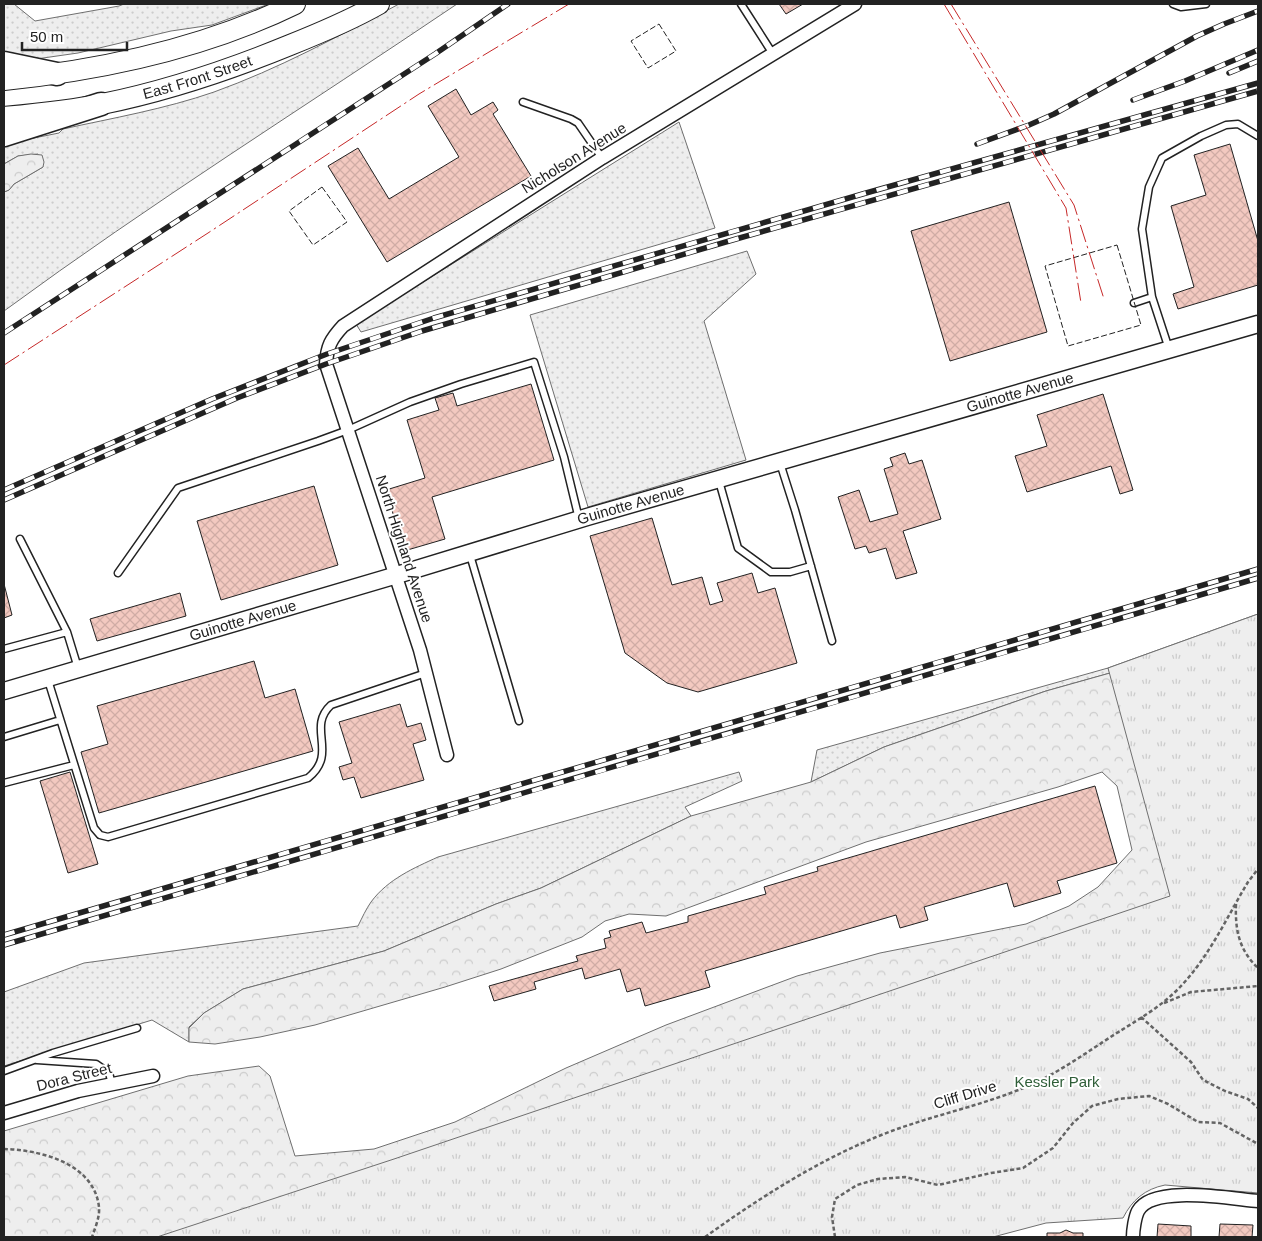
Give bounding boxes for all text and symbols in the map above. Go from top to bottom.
scale bar [22,20,128,52]
text: 50 m [30,28,63,45]
street label: East Front Street [141,51,255,102]
street label: Nicholson Avenue [518,119,629,197]
street label: Guinotte Avenue [964,369,1075,415]
street label: North Highland Avenue [373,473,436,625]
street label: Guinotte Avenue [575,480,686,528]
street label: Guinotte Avenue [187,596,298,644]
street label: Dora Street [35,1059,114,1094]
park label: Kessler Park [1014,1073,1100,1090]
street label: Cliff Drive [931,1077,998,1112]

